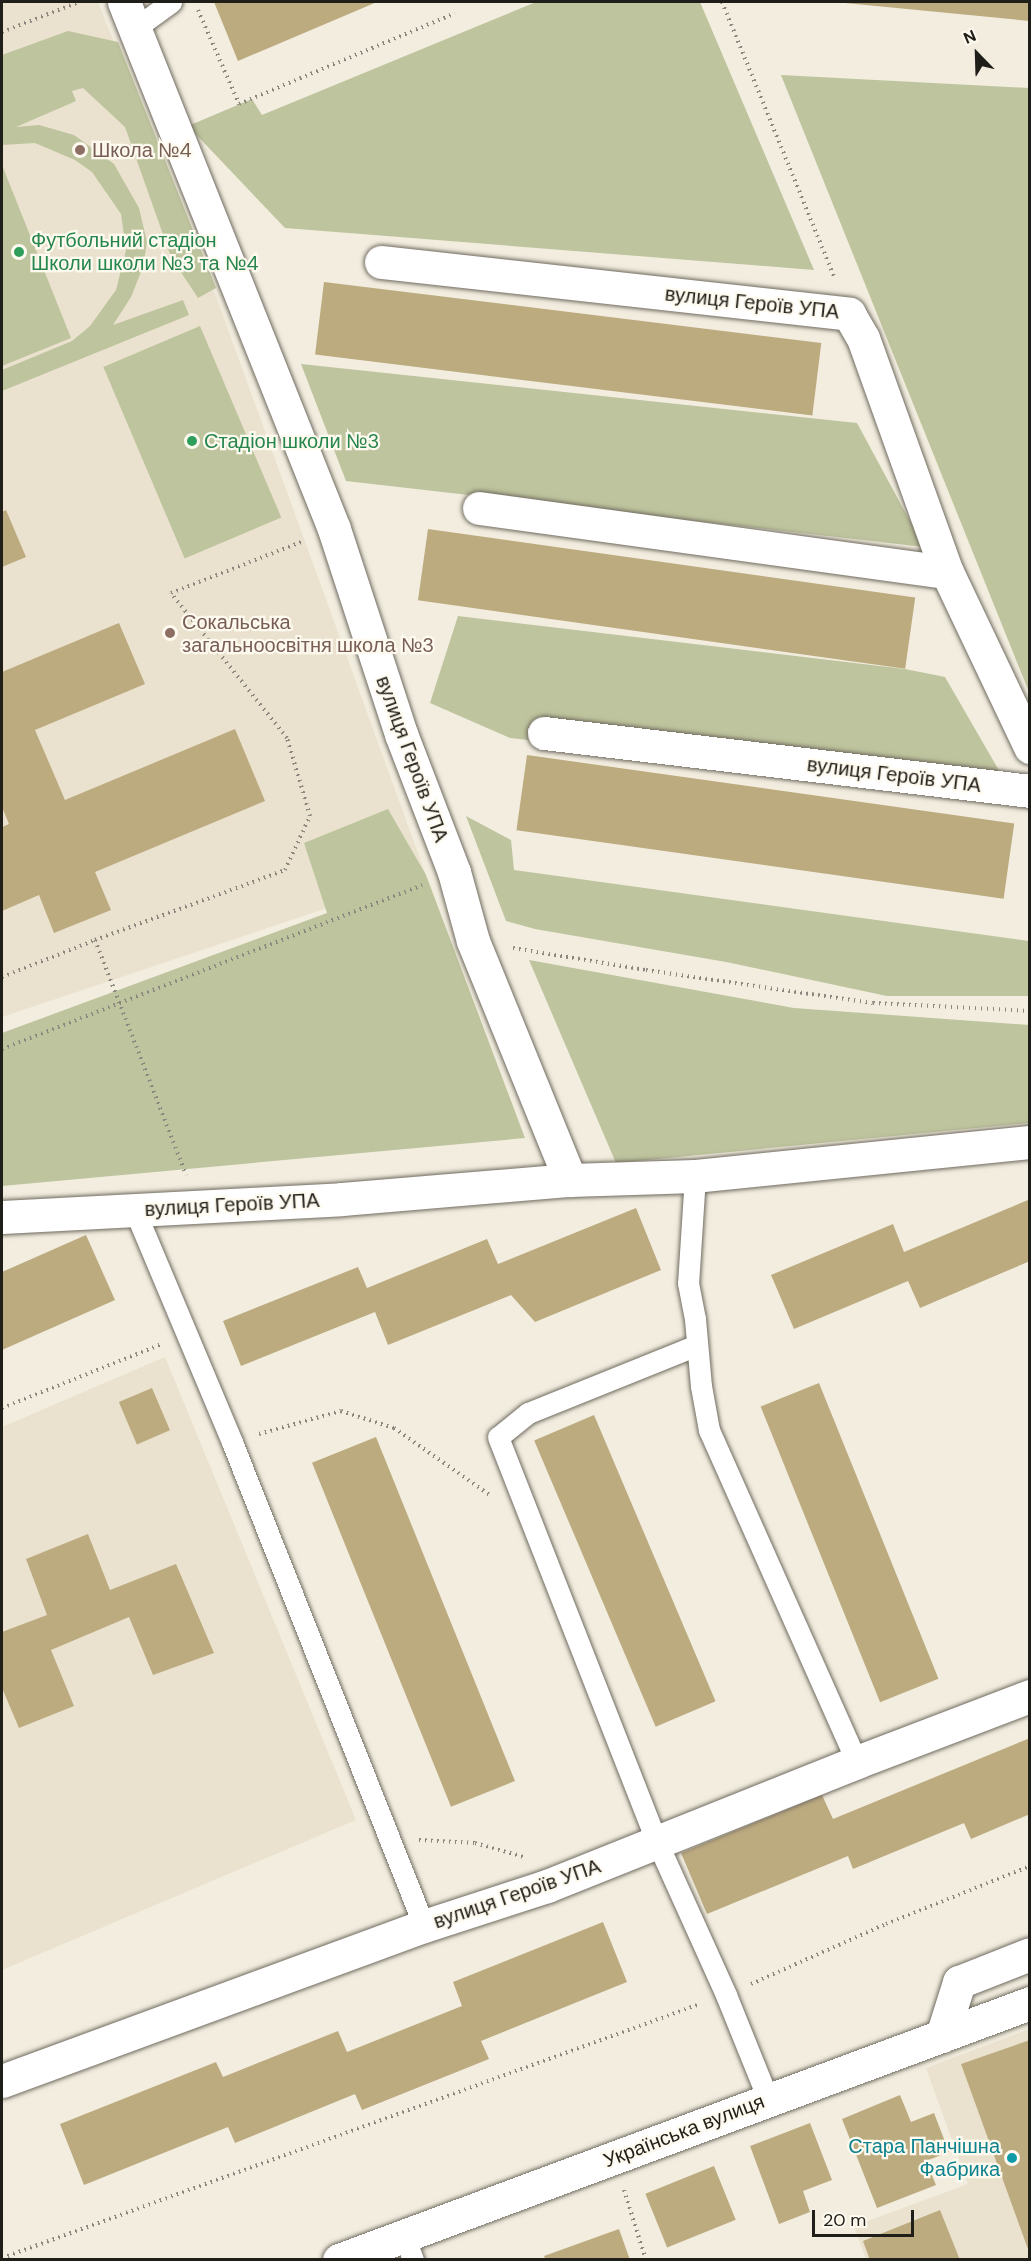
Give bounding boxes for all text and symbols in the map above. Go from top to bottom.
north arrow [947,24,1007,84]
text: N [960,25,979,49]
place label: Школа №4 [92,138,192,162]
marker: Школа №4 [73,143,87,157]
place label: Футбольний стадіон Школи школи №3 та №4 [31,228,259,275]
marker: Футбольний стадіон Школи школи №3 та №4 [12,245,26,259]
street label: вулиця Героїв УПА [664,282,840,324]
place label: Стадіон школи №3 [204,429,379,453]
marker: Стадіон школи №3 [185,434,199,448]
place label: Сокальська загальноосвітня школа №3 [182,610,434,657]
marker: Сокальська загальноосвітня школа №3 [163,626,177,640]
street label: вулиця Героїв УПА [371,673,453,845]
street label: вулиця Героїв УПА [806,752,982,798]
street label: вулиця Героїв УПА [144,1188,320,1222]
street label: вулиця Героїв УПА [430,1854,604,1934]
street label: Українська вулиця [600,2089,768,2173]
place label: Стара Панчішна Фабрика [848,2134,1000,2181]
marker: Стара Панчішна Фабрика [1005,2151,1019,2165]
scale bar [815,2198,917,2236]
text: 20 m [823,2208,866,2232]

